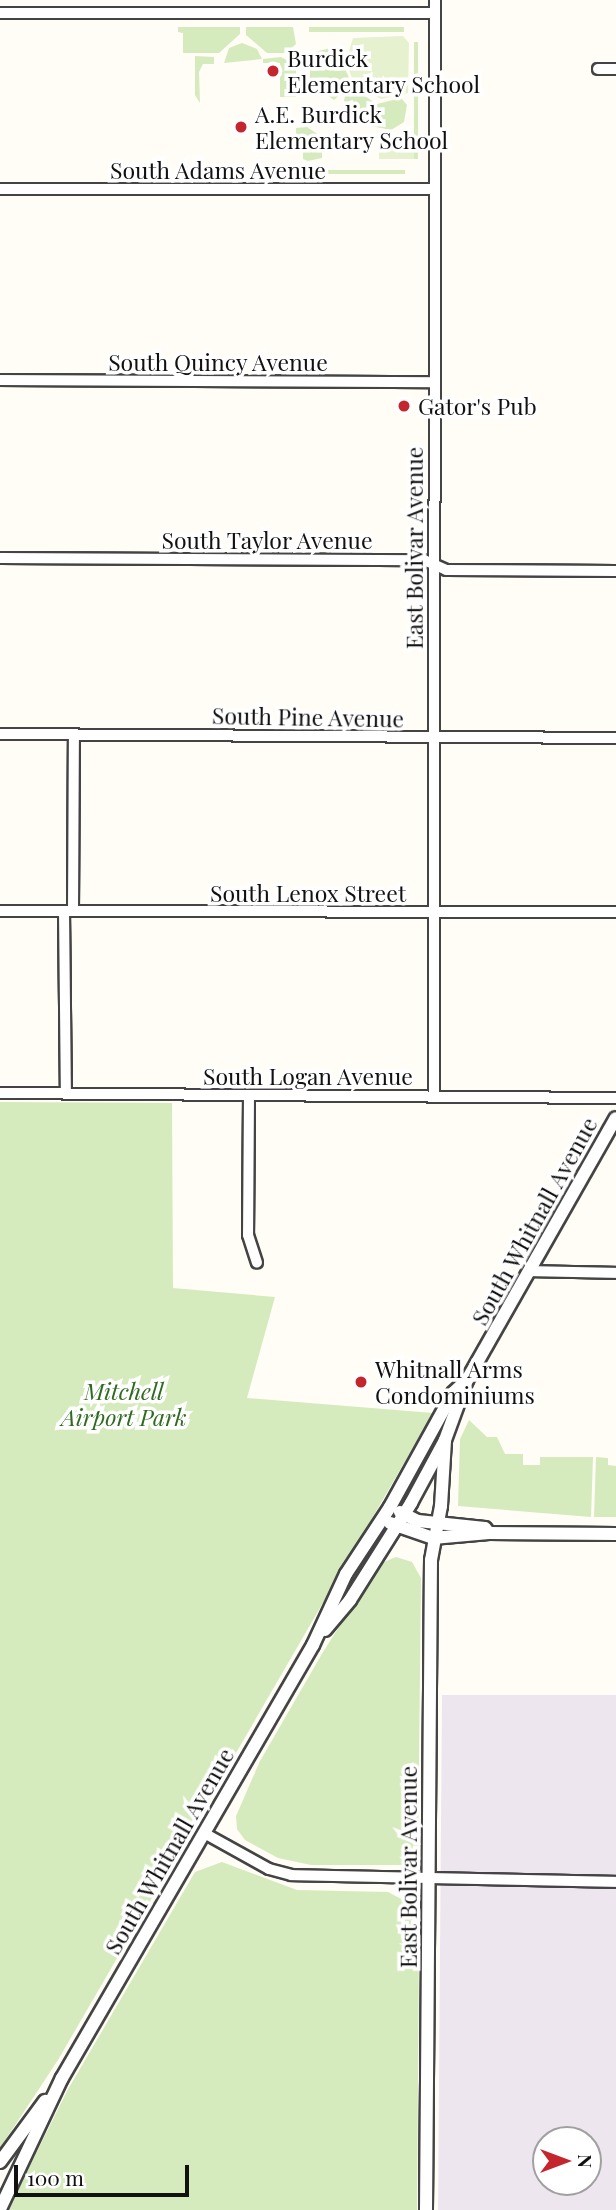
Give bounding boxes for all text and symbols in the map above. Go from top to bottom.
place label: Burdick Elementary School [287,44,481,98]
marker: Burdick Elementary School [265,63,281,79]
place label: A.E. Burdick Elementary School [255,100,449,154]
marker: A.E. Burdick Elementary School [233,119,249,135]
street label: South Adams Avenue [109,156,327,184]
street label: South Quincy Avenue [107,348,329,376]
place label: Gator's Pub [418,392,537,420]
marker: Gator's Pub [396,398,412,414]
street label: East Bolivar Avenue [400,446,428,650]
street label: South Taylor Avenue [161,526,373,554]
street label: South Pine Avenue [211,702,405,732]
street label: South Lenox Street [210,879,406,907]
street label: South Logan Avenue [203,1062,413,1090]
street label: South Whitnall Avenue [465,1112,603,1330]
place label: Whitnall Arms Condominiums [375,1355,535,1409]
marker: Whitnall Arms Condominiums [353,1374,369,1390]
park label: Mitchell Airport Park [61,1377,187,1431]
street label: South Whitnall Avenue [98,1742,240,1960]
street label: East Bolivar Avenue [394,1765,422,1969]
north arrow [532,2126,602,2196]
scale bar [18,2150,192,2194]
text: N [573,2154,599,2168]
text: 100 m [27,2163,84,2191]

